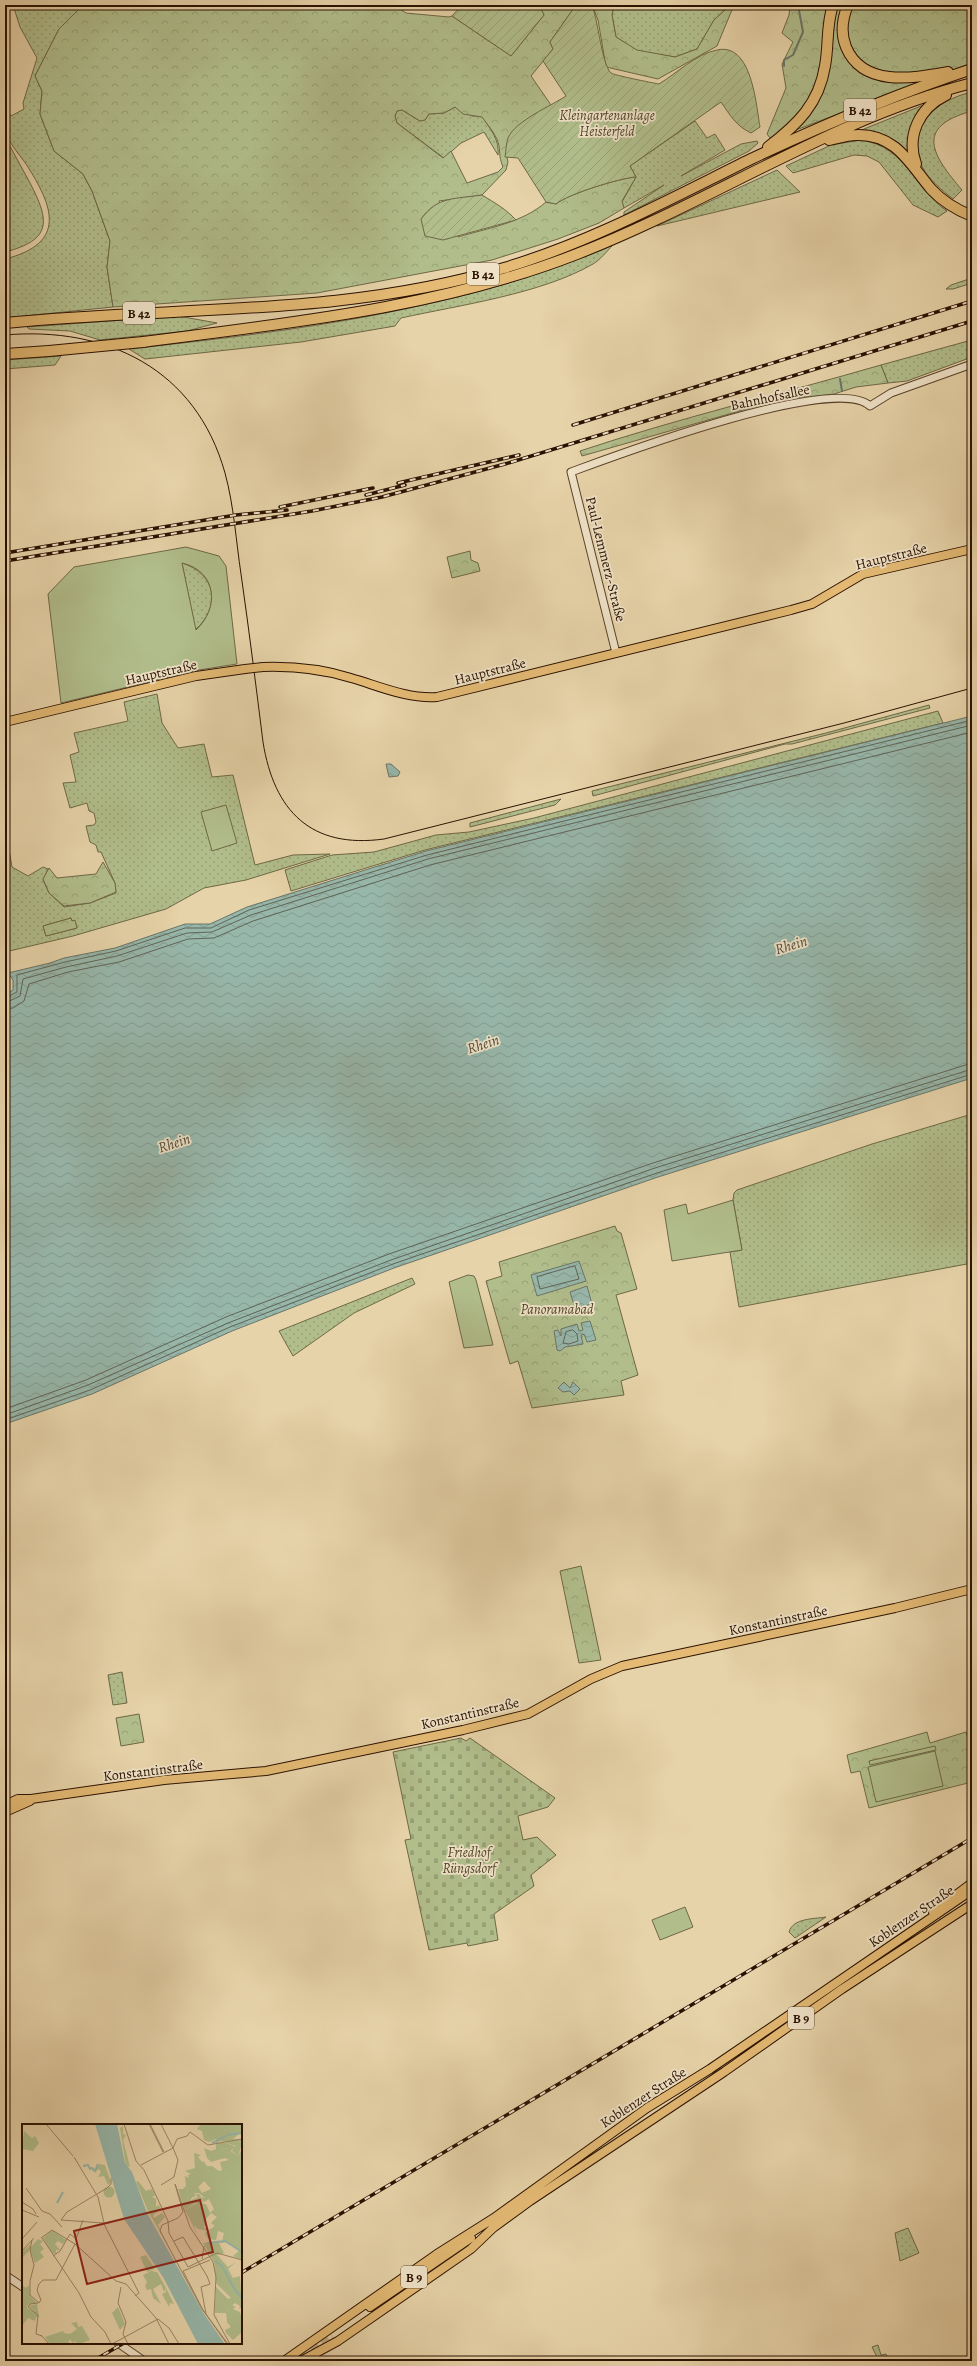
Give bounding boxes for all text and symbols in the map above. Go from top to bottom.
road number: B 42 [844,99,876,121]
park label: Kleingartenanlage Heisterfeld [559,106,655,141]
road number: B 42 [467,263,499,285]
road number: B 42 [123,302,155,324]
street label: Bahnhofsallee [729,380,812,415]
street label: Paul-Lemmerz-Straße [581,495,630,624]
street label: Hauptstraße [853,538,929,575]
street label: Hauptstraße [452,653,528,690]
street label: Hauptstraße [123,655,199,690]
water label: Rhein [772,931,810,959]
water label: Rhein [464,1029,502,1059]
water label: Rhein [155,1128,193,1158]
park label: Panoramabad [520,1300,594,1319]
street label: Konstantinstraße [727,1601,829,1640]
street label: Konstantinstraße [419,1693,521,1734]
street label: Konstantinstraße [102,1755,204,1786]
park label: Friedhof Rüngsdorf [442,1843,499,1878]
street label: Koblenzer Straße [865,1881,958,1952]
road number: B 9 [788,2007,814,2029]
street label: Koblenzer Straße [597,2062,690,2132]
inset map [22,2124,242,2344]
road number: B 9 [401,2266,427,2288]

